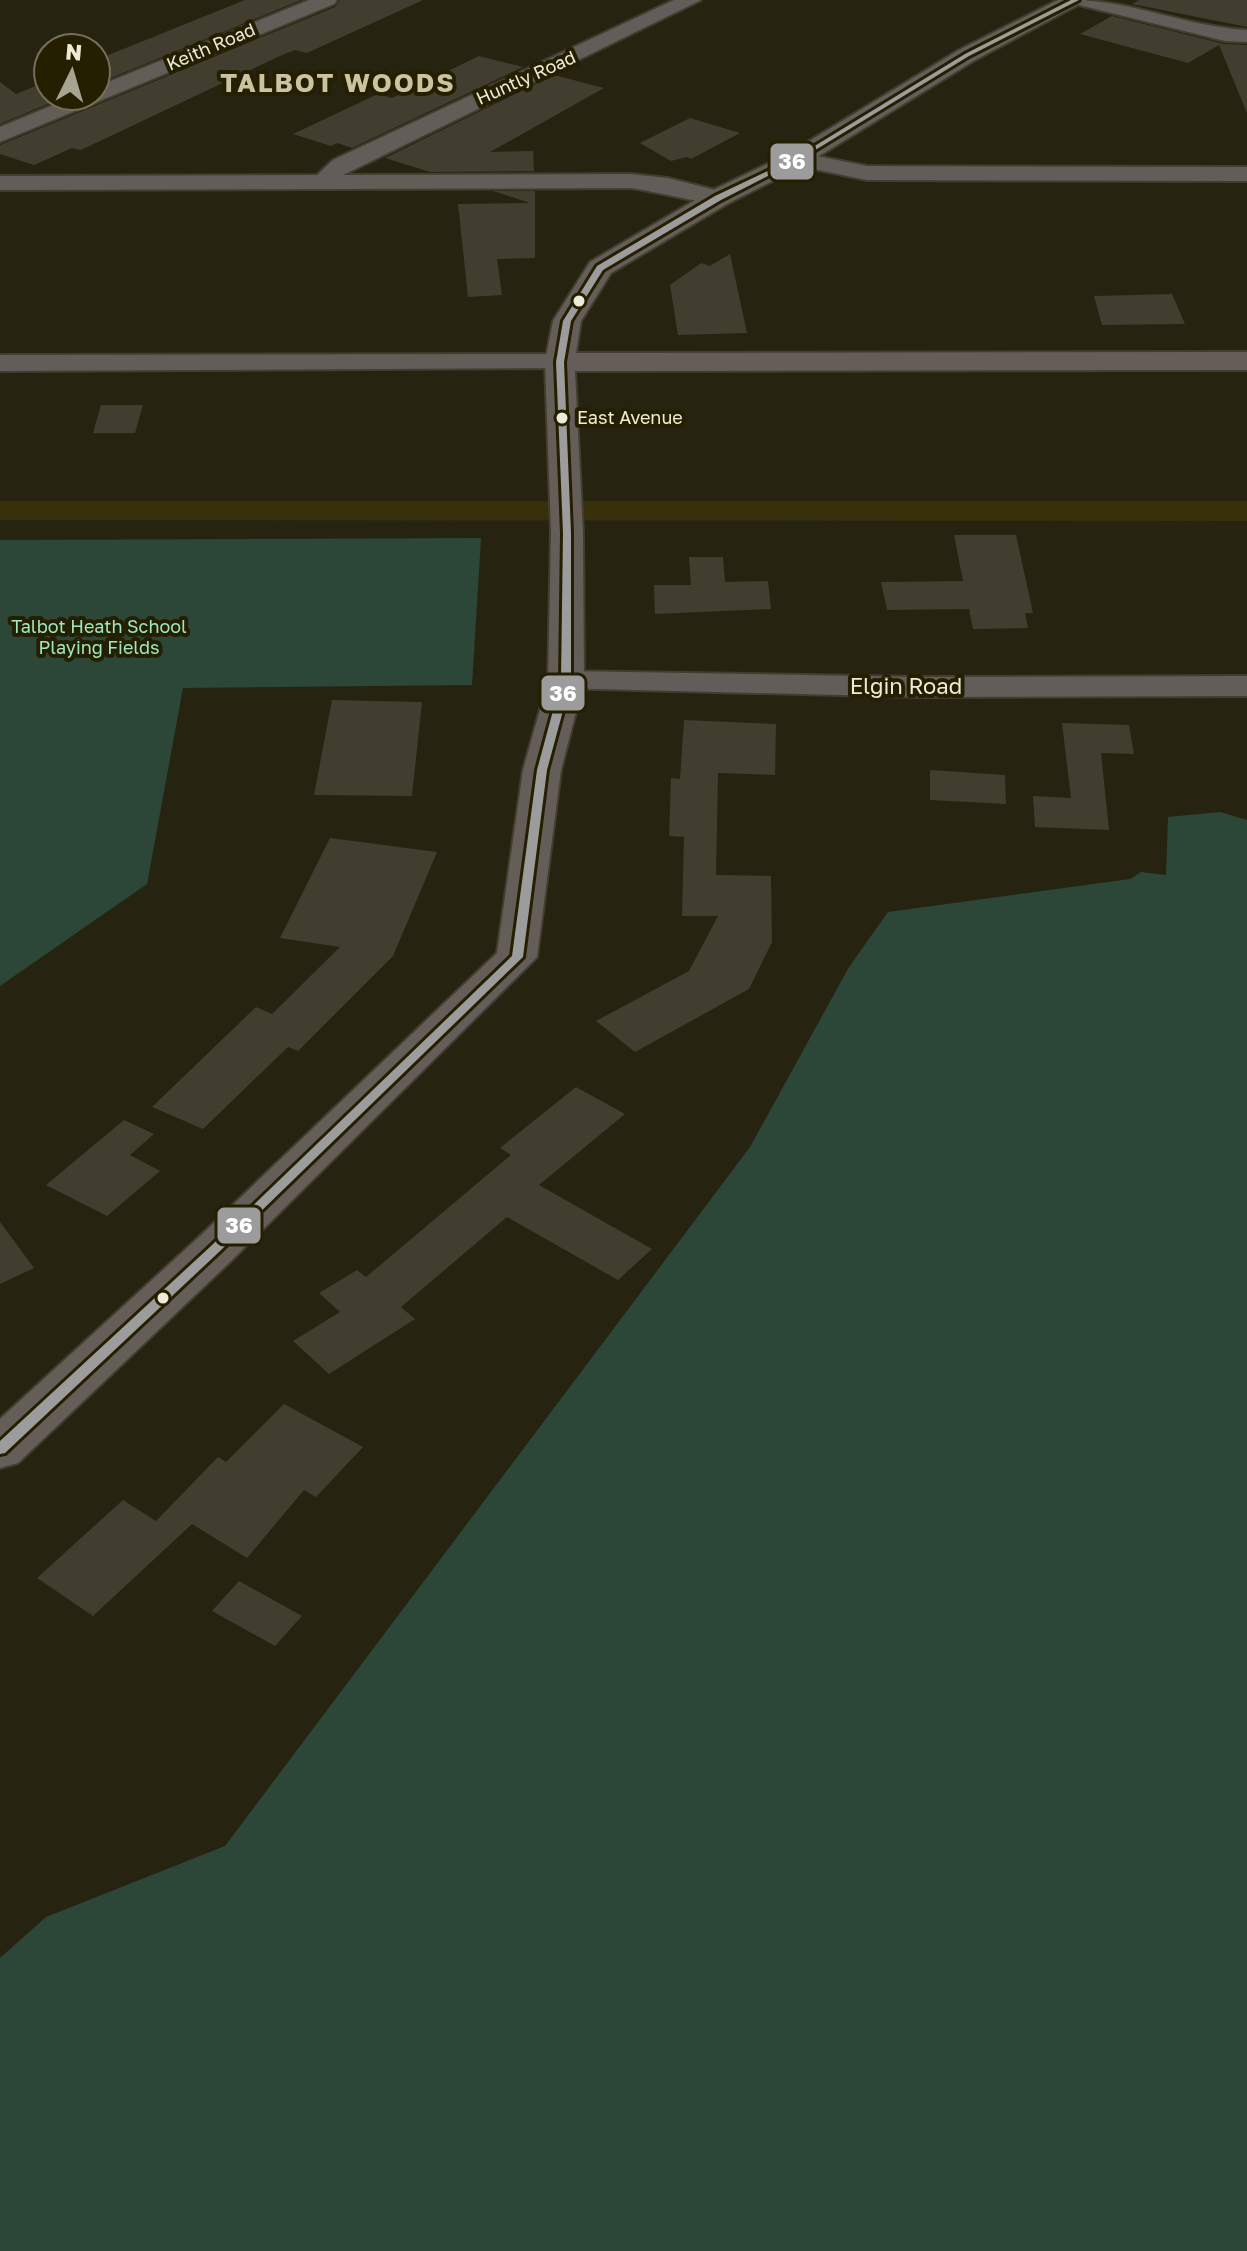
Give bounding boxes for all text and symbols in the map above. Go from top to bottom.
street label: Keith Road [163,18,258,75]
north arrow [32,32,112,112]
text: N [64,37,83,66]
street label: Huntly Road [472,45,579,109]
district label: TALBOT WOODS [220,67,456,98]
line badge: 36 [769,142,815,181]
text: 36 [778,147,806,174]
unlabelled marker [571,293,587,309]
place label: East Avenue [577,406,683,428]
marker: East Avenue [554,410,570,426]
park label: Talbot Heath School Playing Fields [11,615,187,658]
street label: Elgin Road [850,672,962,699]
line badge: 36 [540,674,586,712]
text: 36 [549,679,577,706]
line badge: 36 [216,1206,262,1245]
text: 36 [225,1211,253,1238]
unlabelled marker [155,1290,171,1306]

